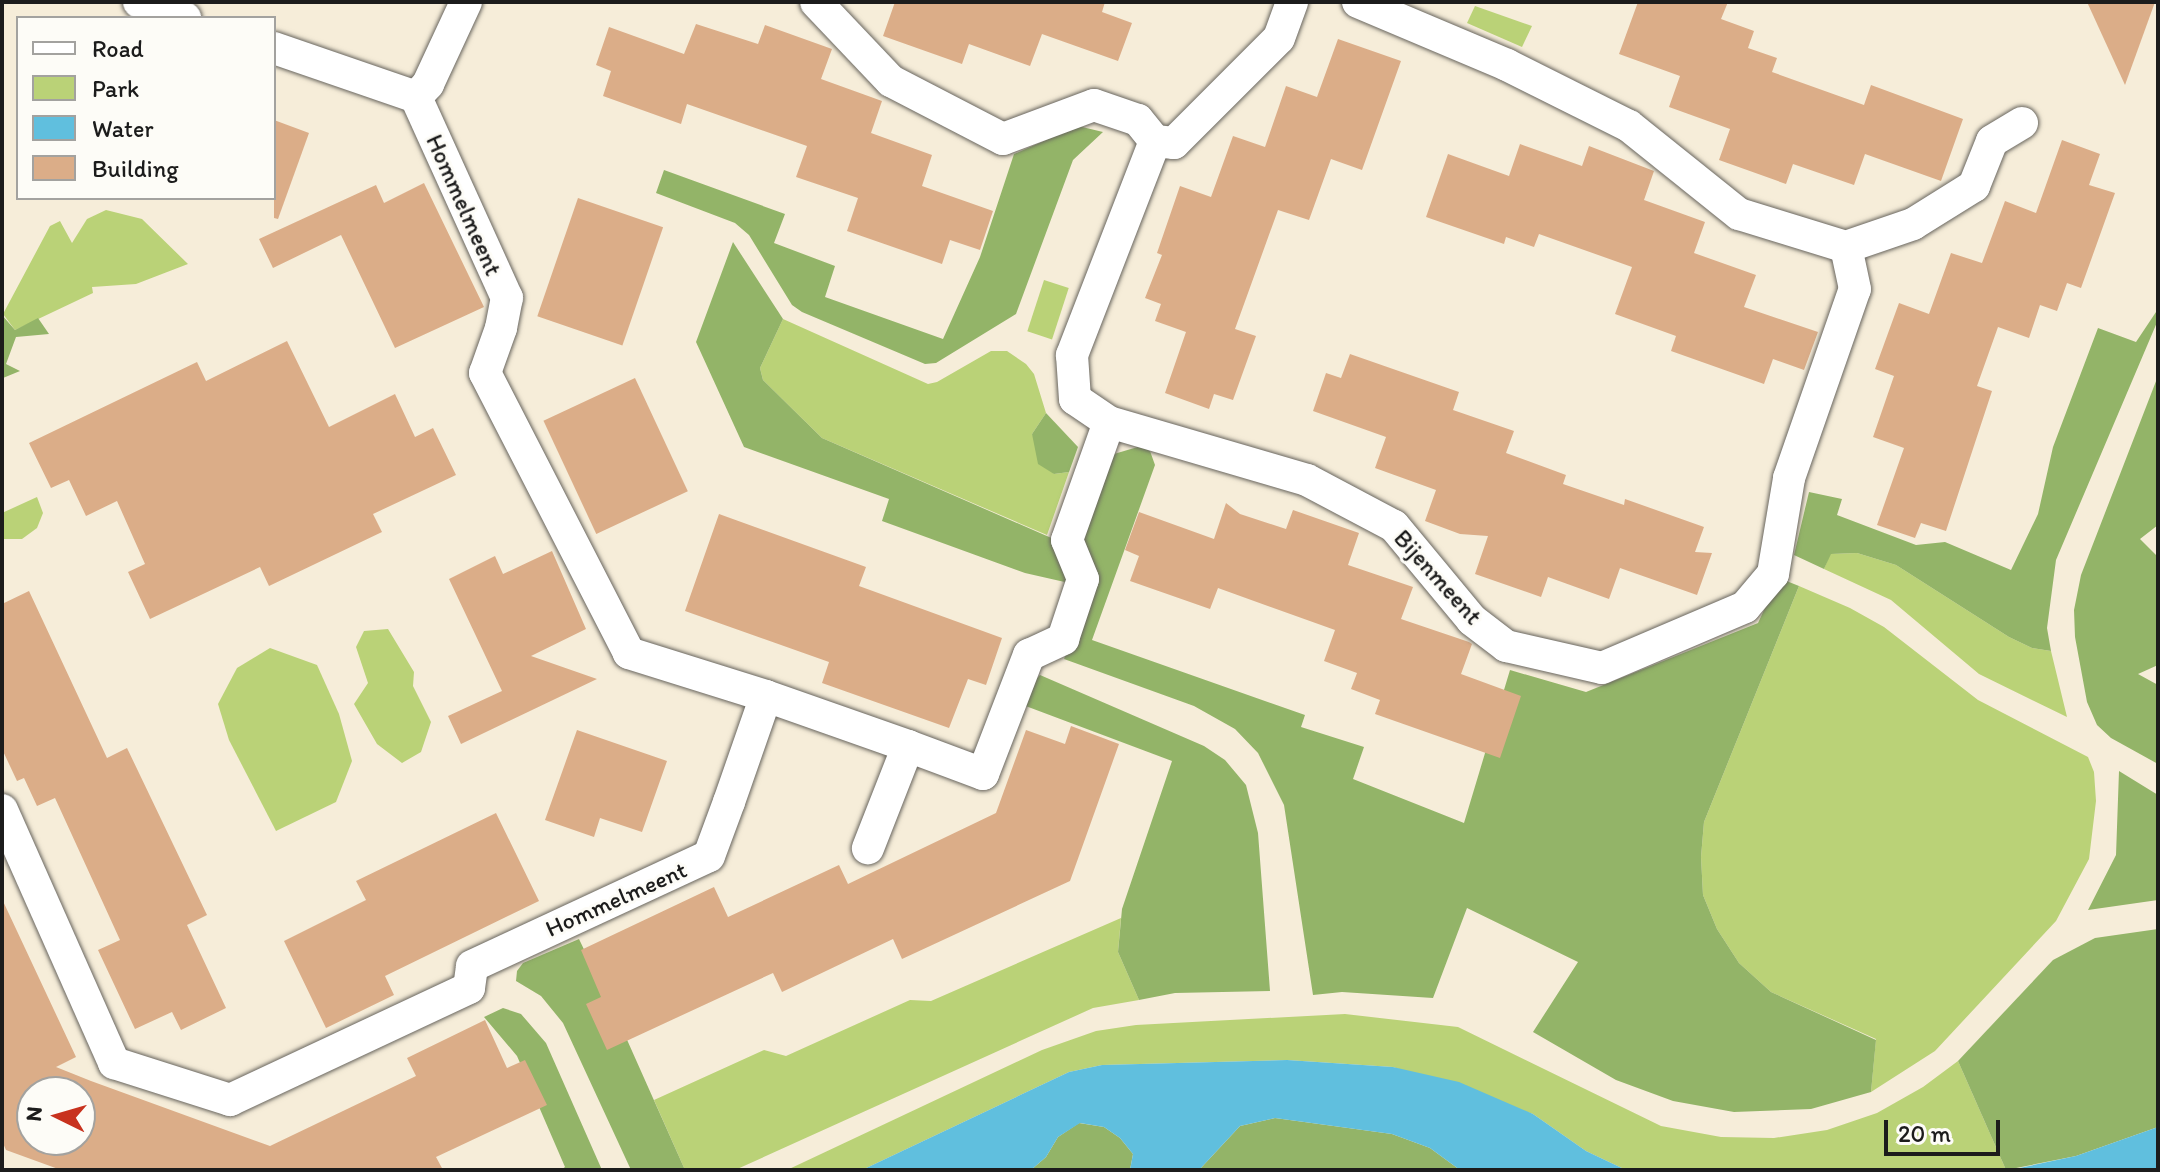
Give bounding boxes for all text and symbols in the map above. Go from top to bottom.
legend [16,16,276,200]
text: Road [92,34,144,63]
text: Park [92,74,139,103]
text: Water [92,114,154,143]
street label: Hommelmeent [420,130,508,280]
text: Building [92,154,179,183]
street label: Bijenmeent [1388,524,1488,630]
street label: Hommelmeent [541,855,691,943]
north arrow [16,1076,96,1156]
scale bar [1888,1104,2004,1154]
text: N [19,1105,48,1123]
text: 20 m [1898,1119,1951,1148]

